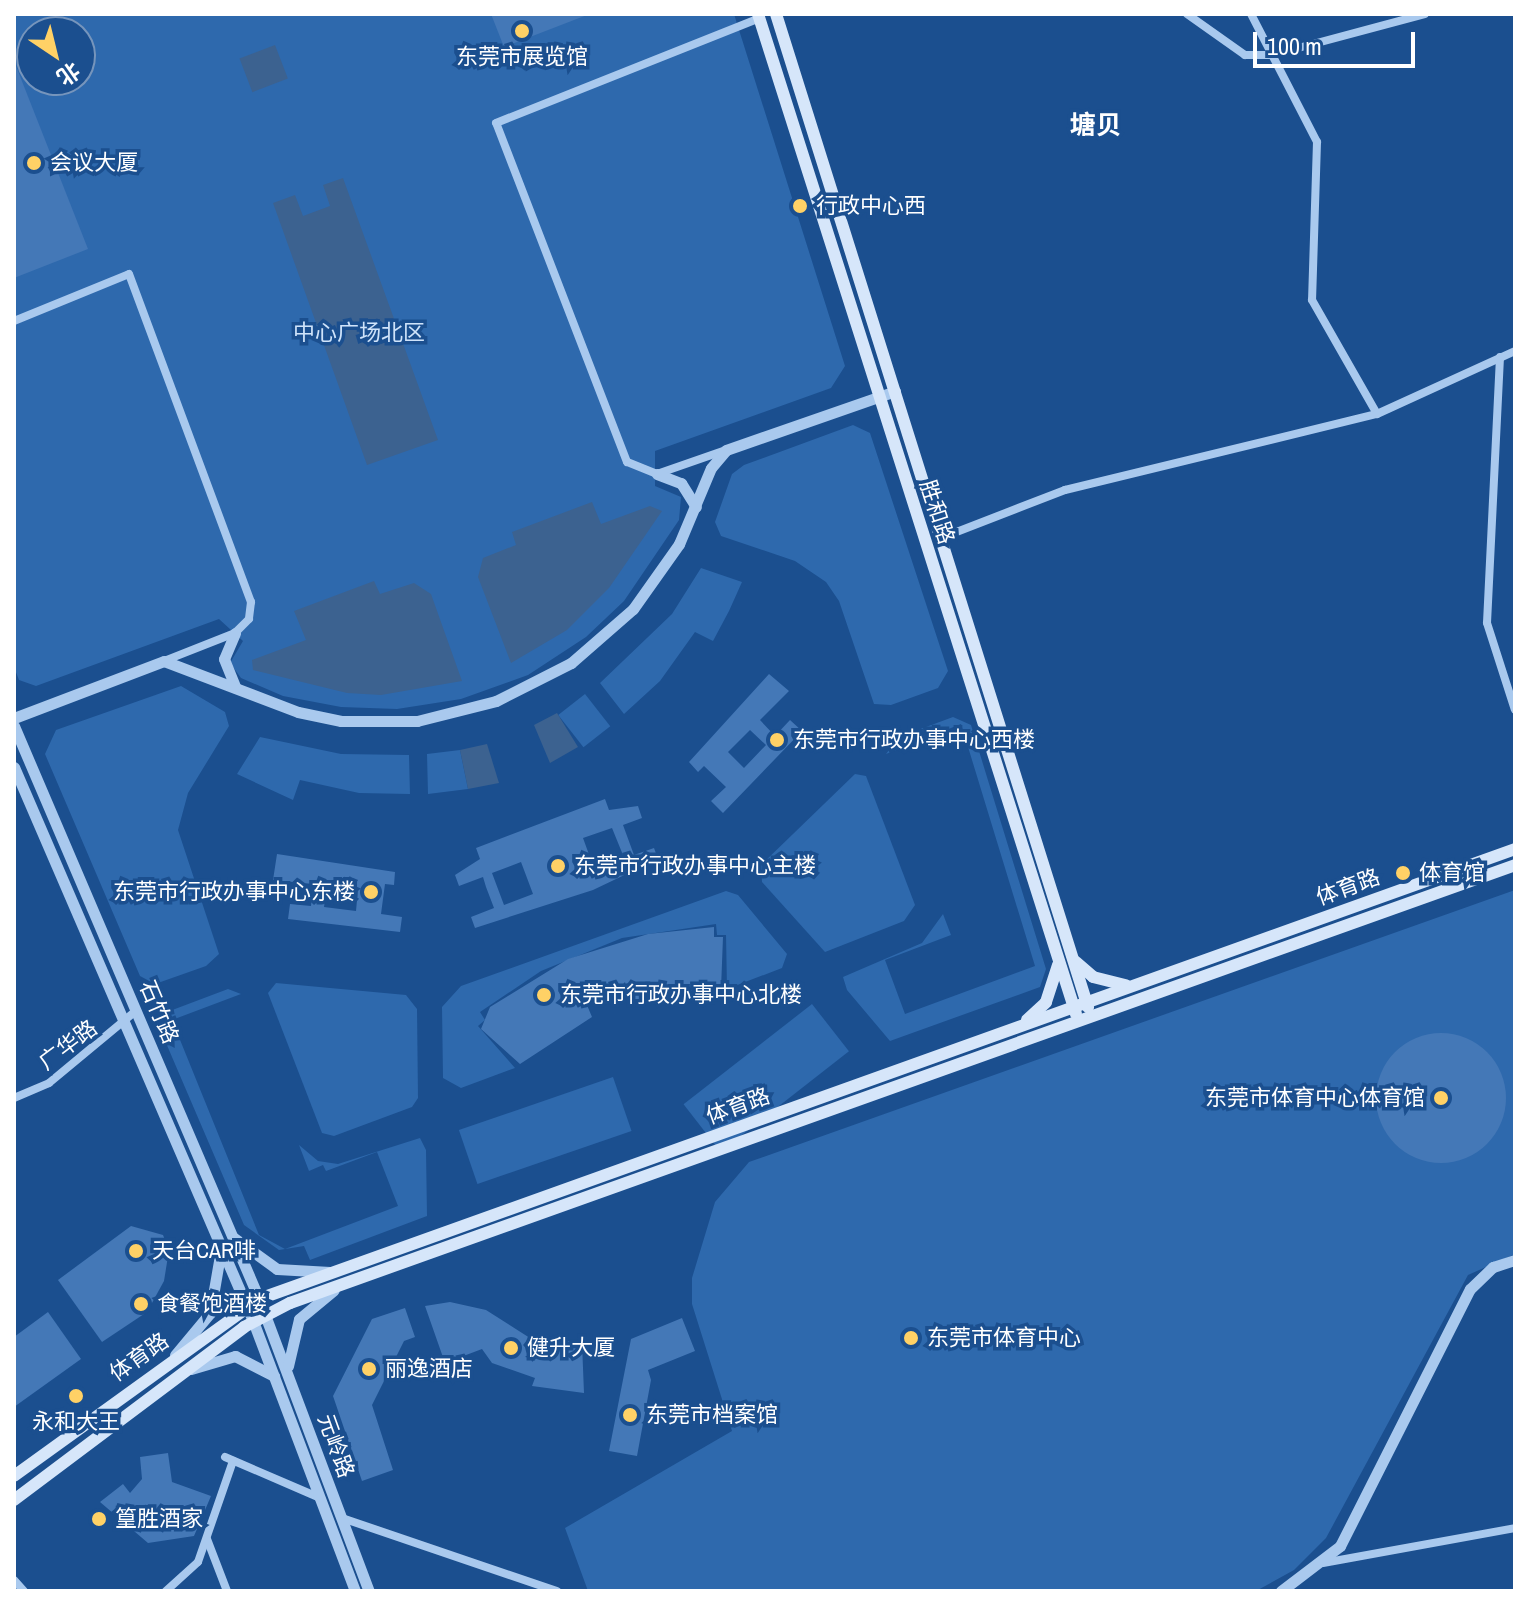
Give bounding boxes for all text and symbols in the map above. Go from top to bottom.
north arrow [16,16,96,96]
scale bar [1257,16,1419,66]
marker: 东莞市展览馆 [513,22,531,40]
text: 100 m [1267,30,1322,62]
place label: 东莞市展览馆 [456,44,588,70]
text: 北 [51,55,86,93]
district label: 塘贝 [1070,109,1122,141]
place label: 会议大厦 [50,150,138,176]
marker: 会议大厦 [25,154,43,172]
place label: 行政中心西 [816,193,926,219]
marker: 行政中心西 [791,197,809,215]
park label: 中心广场北区 [293,320,425,346]
street label: 胜和路 [914,477,960,547]
place label: 东莞市行政办事中心西楼 [793,727,1035,753]
marker: 东莞市行政办事中心西楼 [768,731,786,749]
place label: 东莞市行政办事中心主楼 [574,853,816,879]
marker: 东莞市行政办事中心主楼 [549,857,567,875]
place label: 体育馆 [1419,860,1485,886]
street label: 体育路 [1312,863,1384,911]
marker: 体育馆 [1394,864,1412,882]
place label: 东莞市行政办事中心东楼 [113,879,355,905]
marker: 东莞市行政办事中心东楼 [362,883,380,901]
street label: 石竹路 [134,976,184,1048]
place label: 东莞市行政办事中心北楼 [560,982,802,1008]
marker: 东莞市行政办事中心北楼 [535,986,553,1004]
street label: 广华路 [34,1015,102,1075]
street label: 体育路 [702,1082,774,1130]
place label: 东莞市体育中心体育馆 [1205,1085,1425,1111]
marker: 东莞市体育中心体育馆 [1432,1089,1450,1107]
place label: 天台CAR啡 [152,1238,256,1264]
marker: 天台CAR啡 [127,1242,145,1260]
place label: 食餐饱酒楼 [157,1291,267,1317]
marker: 食餐饱酒楼 [132,1295,150,1313]
place label: 东莞市体育中心 [927,1325,1081,1351]
street label: 体育路 [104,1327,174,1387]
marker: 东莞市体育中心 [902,1329,920,1347]
place label: 健升大厦 [527,1335,615,1361]
marker: 健升大厦 [502,1339,520,1357]
place label: 丽逸酒店 [385,1356,473,1382]
marker: 丽逸酒店 [360,1360,378,1378]
marker: 永和大王 [67,1387,85,1405]
place label: 东莞市档案馆 [646,1402,778,1428]
marker: 东莞市档案馆 [621,1406,639,1424]
place label: 永和大王 [32,1409,120,1435]
street label: 元岭路 [312,1410,360,1482]
place label: 篁胜酒家 [115,1506,203,1532]
marker: 篁胜酒家 [90,1510,108,1528]

